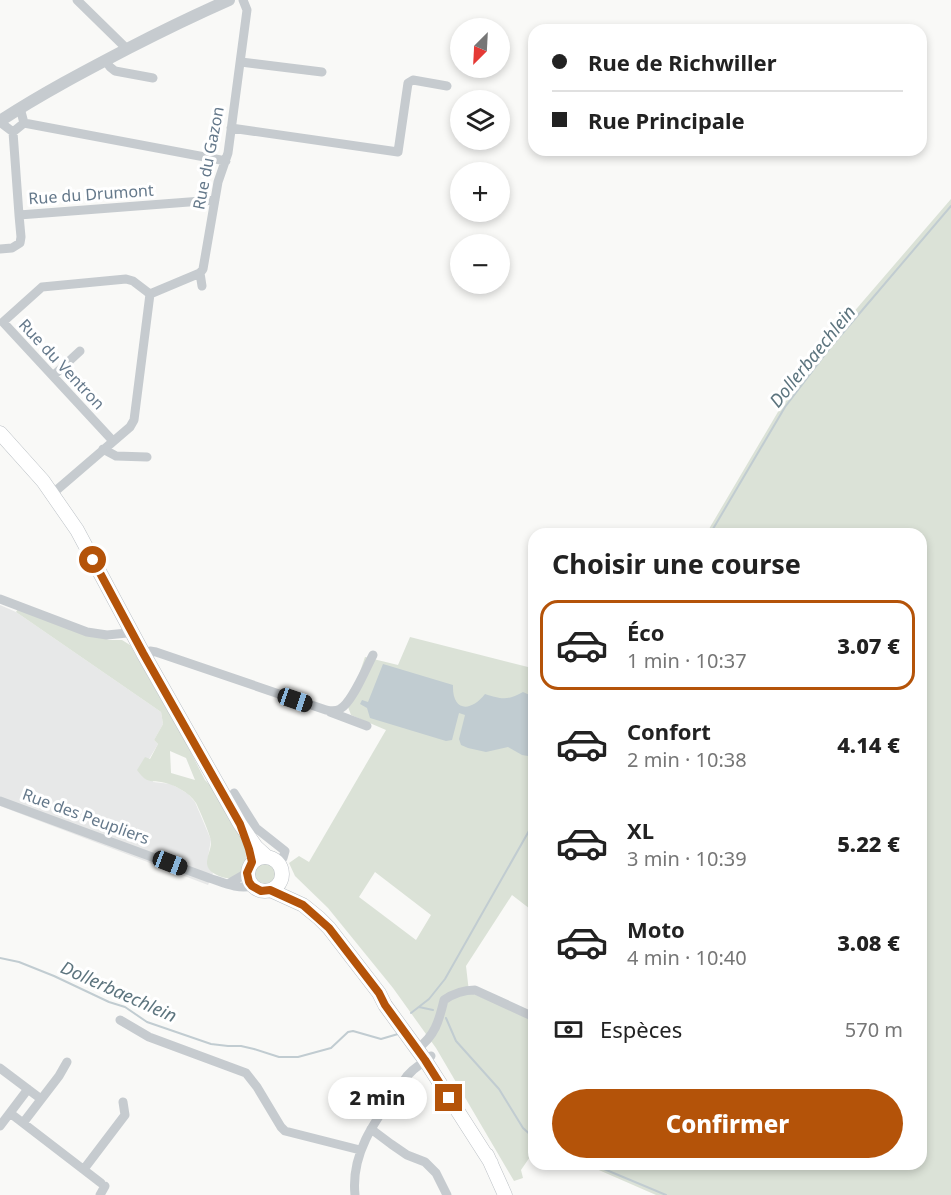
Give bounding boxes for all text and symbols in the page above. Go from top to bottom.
north arrow [450,18,510,78]
map controls [450,18,510,294]
text: Rue de Richwiller [588,47,777,77]
button: layers [450,90,510,150]
street label: Rue du Gazon [187,105,229,211]
text: Rue Principale [588,105,745,135]
button: + [450,162,510,222]
street label: Rue du Drumont [28,179,155,209]
button: − [450,234,510,294]
water label: Dollerbaechlein [764,300,860,412]
street label: Rue du Ventron [14,314,110,414]
text: Choisir une course [552,545,801,582]
route start [79,546,106,573]
text: Éco [627,617,664,647]
icon: car [555,618,609,672]
text: 3.07 € [837,630,900,660]
text: 1 min · 10:37 [627,647,747,674]
car [275,686,315,714]
text: Confort [627,716,711,746]
icon: car [555,717,609,771]
text: 4.14 € [837,729,900,759]
text: 2 min · 10:38 [627,746,747,773]
street label: Rue des Peupliers [19,783,153,849]
text: XL [627,815,654,845]
icon: car [555,816,609,870]
text: 5.22 € [837,828,900,858]
text: 3 min · 10:39 [627,845,747,872]
car [150,848,190,878]
text: Moto [627,914,685,944]
icon: car [555,915,609,969]
text: 3.08 € [837,927,900,957]
text: 4 min · 10:40 [627,944,747,971]
water label: Dollerbaechlein [57,955,181,1027]
icon: cash [552,1013,585,1046]
text: Espèces [600,1014,682,1044]
text: 570 m [845,1016,903,1043]
callout: 2 min [329,1077,428,1119]
text: 2 min [350,1084,405,1111]
route end [435,1084,462,1111]
button: Confirmer [552,1089,903,1158]

